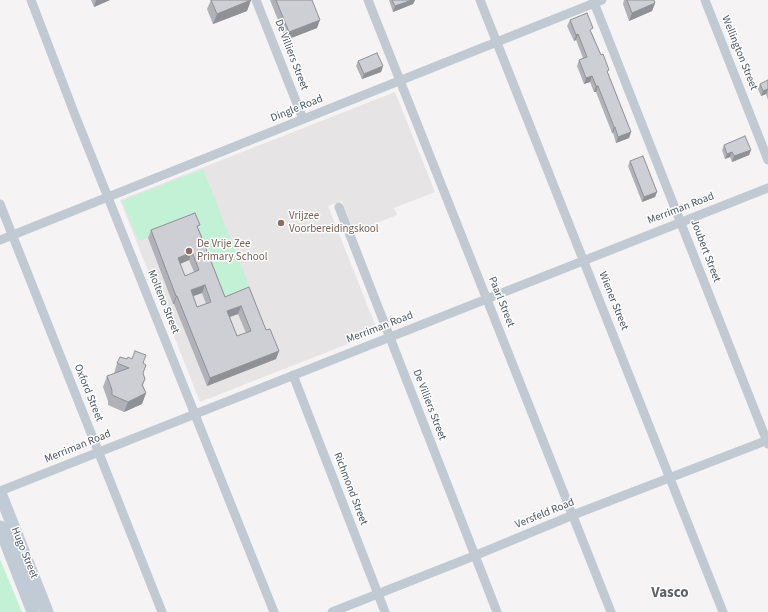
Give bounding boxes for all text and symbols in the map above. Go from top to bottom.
street label: Wellington Street [718,14,760,92]
street label: De Villiers Street [271,18,311,92]
street label: Dingle Road [269,93,325,125]
street label: Merriman Road [646,190,716,228]
place label: Vrijzee Voorbereidingskool [289,210,379,236]
marker: Vrijzee Voorbereidingskool [276,218,286,228]
street label: Joubert Street [687,218,723,284]
place label: De Vrije Zee Primary School [197,238,267,264]
marker: De Vrije Zee Primary School [184,246,194,256]
street label: Molteno Street [144,268,182,336]
street label: Wiener Street [595,270,631,332]
street label: Paarl Street [485,275,517,329]
street label: Merriman Road [345,309,415,347]
street label: Oxford Street [71,362,105,424]
street label: De Villiers Street [409,368,449,442]
street label: Merriman Road [43,428,113,466]
street label: Richmond Street [330,451,370,527]
street label: Versfeld Road [513,496,577,532]
street label: Hugo Street [8,525,40,581]
district label: Vasco [651,585,689,603]

